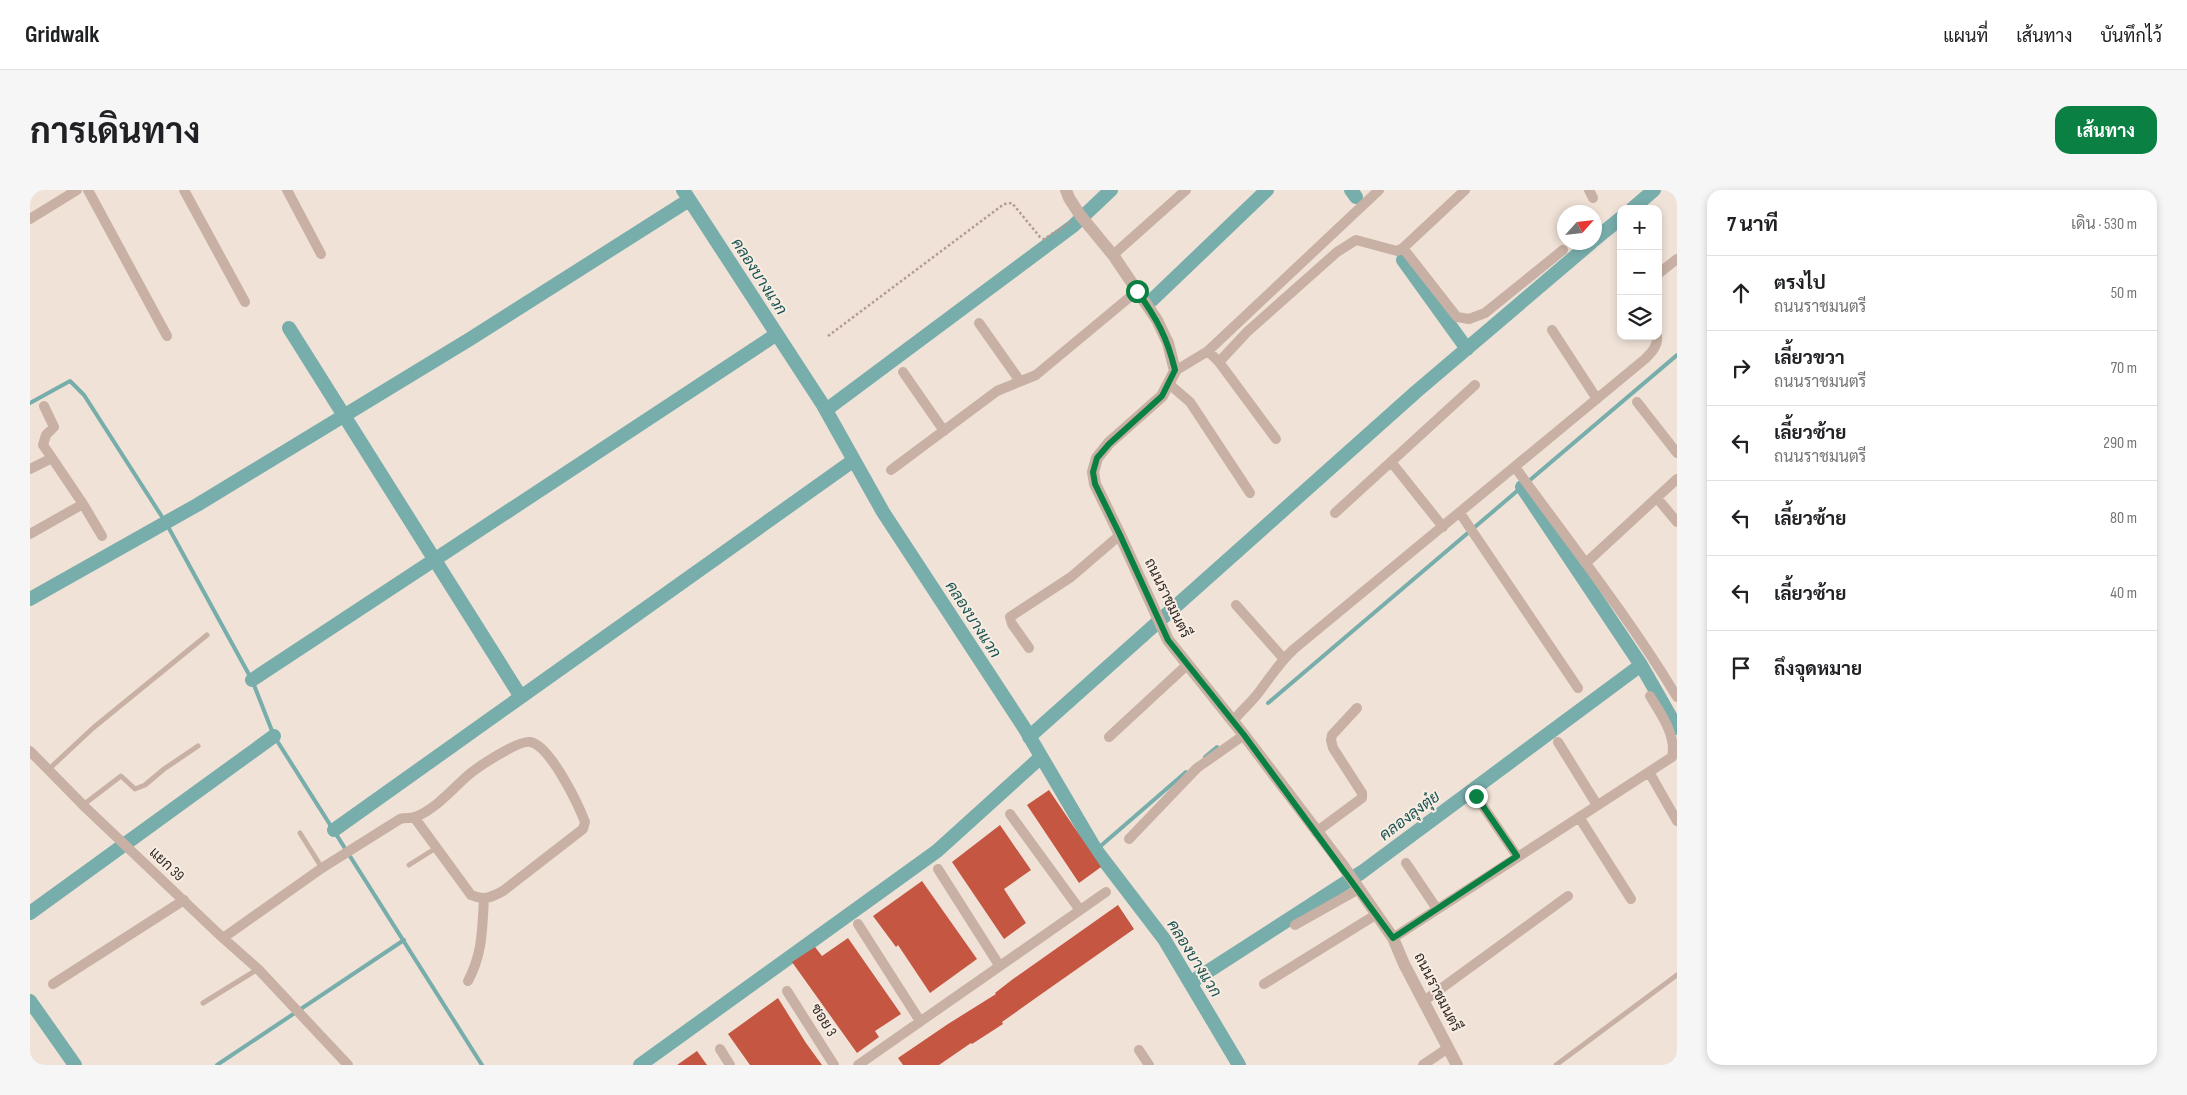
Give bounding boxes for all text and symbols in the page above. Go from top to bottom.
text: Gridwalk [25,20,99,49]
text: แผนที่ [1943,26,1988,47]
text: เส้นทาง [2016,26,2072,47]
text: บันทึกไว้ [2100,26,2162,47]
button: เส้นทาง [2055,106,2157,154]
text: การเดินทาง [30,111,200,154]
north arrow [1557,205,1602,250]
map controls [1617,205,1662,340]
button: + [1617,205,1662,250]
text: 7 นาที [1727,212,1778,237]
text: เดิน · 530 m [2071,215,2137,234]
water label: คลองบางแวก [727,235,791,319]
button: − [1617,250,1662,295]
text: ตรงไป [1774,272,1826,295]
icon: ahead [1727,279,1755,307]
route start [1126,280,1149,303]
text: 50 m [2111,284,2137,303]
button: layers [1617,295,1662,340]
text: ถนนราชมนตรี [1774,298,1866,317]
text: เลี้ยวขวา [1774,347,1845,370]
icon: right [1727,354,1755,382]
text: 70 m [2111,359,2137,378]
text: ถนนราชมนตรี [1774,373,1866,392]
text: เลี้ยวซ้าย [1774,422,1846,445]
icon: left [1727,429,1755,457]
text: 290 m [2103,434,2137,453]
text: ถนนราชมนตรี [1774,448,1866,467]
icon: left [1727,504,1755,532]
text: เลี้ยวซ้าย [1774,508,1846,531]
text: 80 m [2110,509,2137,528]
street label: ถนนราชมนตรี [1140,555,1196,641]
water label: คลองบางแวก [941,578,1005,662]
icon: left [1727,579,1755,607]
text: เลี้ยวซ้าย [1774,583,1846,606]
text: 40 m [2110,584,2137,603]
icon: arrive [1727,654,1755,682]
text: ถึงจุดหมาย [1774,658,1862,681]
route end [1465,785,1488,808]
water label: คลองลุงตุ๋ย [1375,786,1445,846]
street label: แยก 39 [145,843,188,885]
water label: คลองบางแวก [1162,917,1225,1001]
street label: ถนนราชมนตรี [1409,949,1467,1035]
street label: ซอย 3 [806,1000,841,1040]

